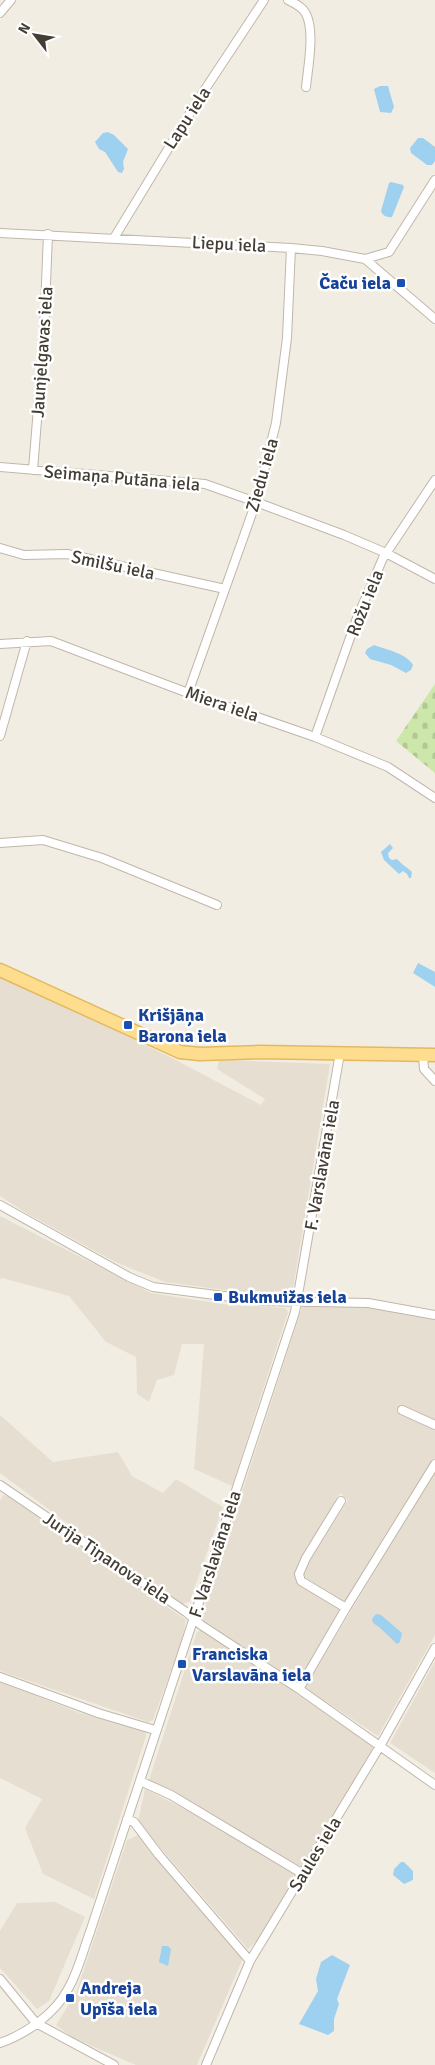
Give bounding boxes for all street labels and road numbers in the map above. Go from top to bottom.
street label: Lapu iela [159,83,215,153]
street label: Liepu iela [191,231,267,257]
street label: Jaunjelgavas iela [26,286,58,418]
street label: Ziedu iela [241,436,283,514]
street label: Seimaņa Putāna iela [43,460,201,496]
street label: Smilšu iela [69,545,157,585]
street label: Rožu iela [342,567,388,639]
street label: Miera iela [182,681,262,727]
street label: F. Varslavāna iela [300,1098,344,1232]
street label: F. Varslavāna iela [184,1488,246,1620]
street label: Jurija Tiņanova iela [39,1507,175,1609]
street label: Saules iela [284,1813,346,1895]

